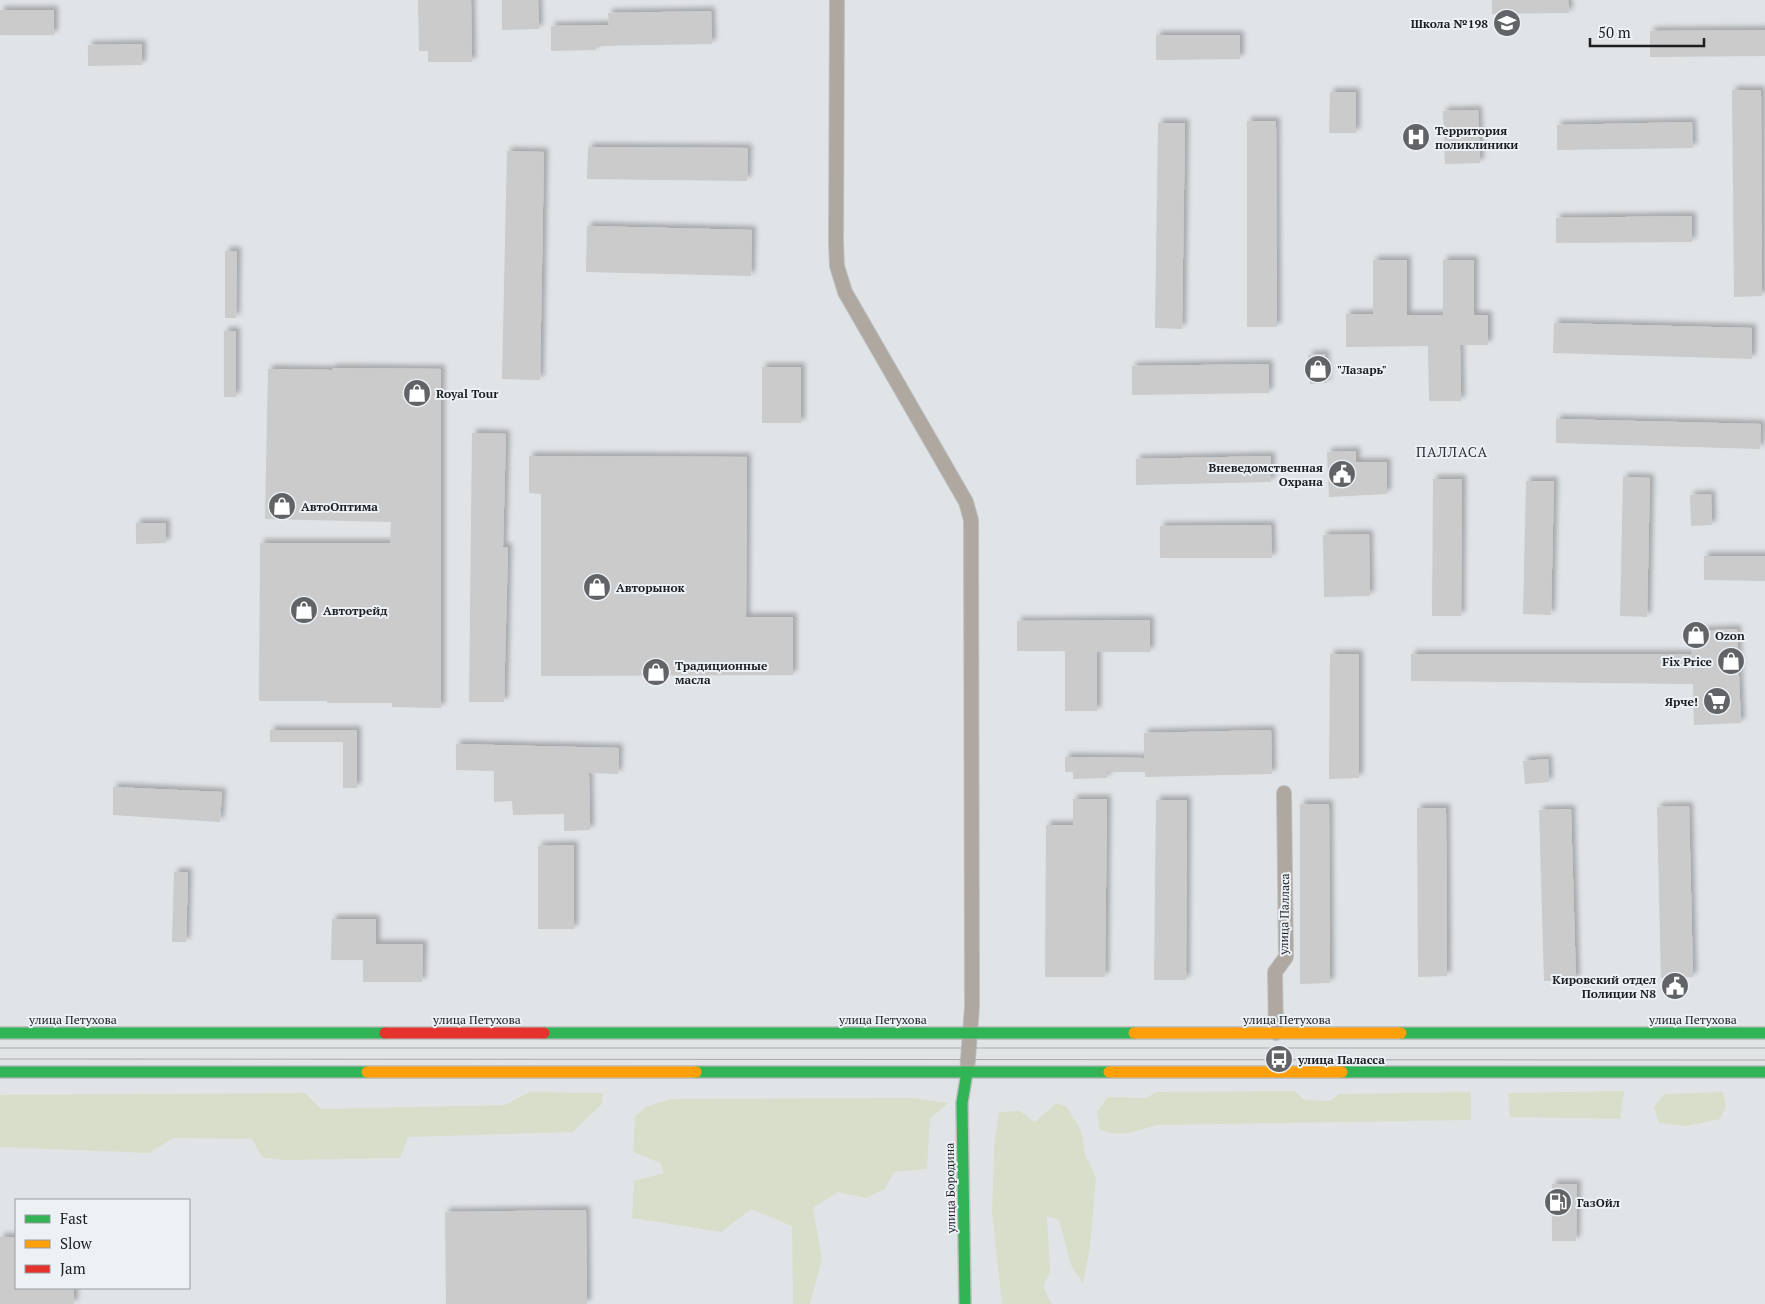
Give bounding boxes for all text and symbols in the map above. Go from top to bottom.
school or university icon: Школа №198 [1492,8,1522,38]
scale bar [1590,15,1704,47]
place label: Школа №198 [1411,16,1488,31]
text: 50 m [1598,22,1631,42]
hospital icon: Территория поликлиники [1401,122,1431,152]
place label: Территория поликлиники [1435,123,1518,152]
shop icon: "Лазарь" [1303,354,1333,384]
place label: "Лазарь" [1337,362,1387,377]
shop icon: Royal Tour [402,378,432,408]
place label: Royal Tour [436,386,499,401]
district label: ПАЛЛАСА [1416,442,1488,461]
public building icon: Вневедомственная Охрана [1327,459,1357,489]
place label: Вневедомственная Охрана [1208,460,1323,489]
shop icon: АвтоОптима [267,491,297,521]
place label: АвтоОптима [301,499,378,514]
shop icon: Авторынок [582,572,612,602]
place label: Авторынок [616,580,686,595]
shop icon: Автотрейд [289,595,319,625]
place label: Автотрейд [323,603,388,618]
shop icon: Ozon [1681,620,1711,650]
place label: Ozon [1715,628,1745,643]
shop icon: Fix Price [1716,646,1746,676]
place label: Fix Price [1662,654,1713,669]
shop icon: Традиционные масла [641,657,671,687]
place label: Традиционные масла [675,658,768,687]
supermarket icon: Ярче! [1702,686,1732,716]
place label: Ярче! [1665,694,1698,709]
street label: улица Палласа [1276,873,1292,956]
public building icon: Кировский отдел Полиции N8 [1660,971,1690,1001]
place label: Кировский отдел Полиции N8 [1552,972,1656,1001]
street label: улица Петухова [28,1012,117,1027]
street label: улица Петухова [432,1012,521,1027]
street label: улица Петухова [838,1012,927,1027]
street label: улица Петухова [1242,1012,1331,1027]
street label: улица Петухова [1648,1012,1737,1027]
bus stop icon: улица Паласса [1264,1044,1294,1074]
place label: улица Паласса [1297,1052,1385,1067]
street label: улица Бородина [942,1143,958,1234]
fuel station icon: ГазОйл [1543,1187,1573,1217]
place label: ГазОйл [1577,1195,1620,1210]
legend [15,1199,190,1289]
text: Fast [60,1208,88,1228]
text: Slow [60,1233,93,1253]
text: Jam [60,1258,86,1278]

